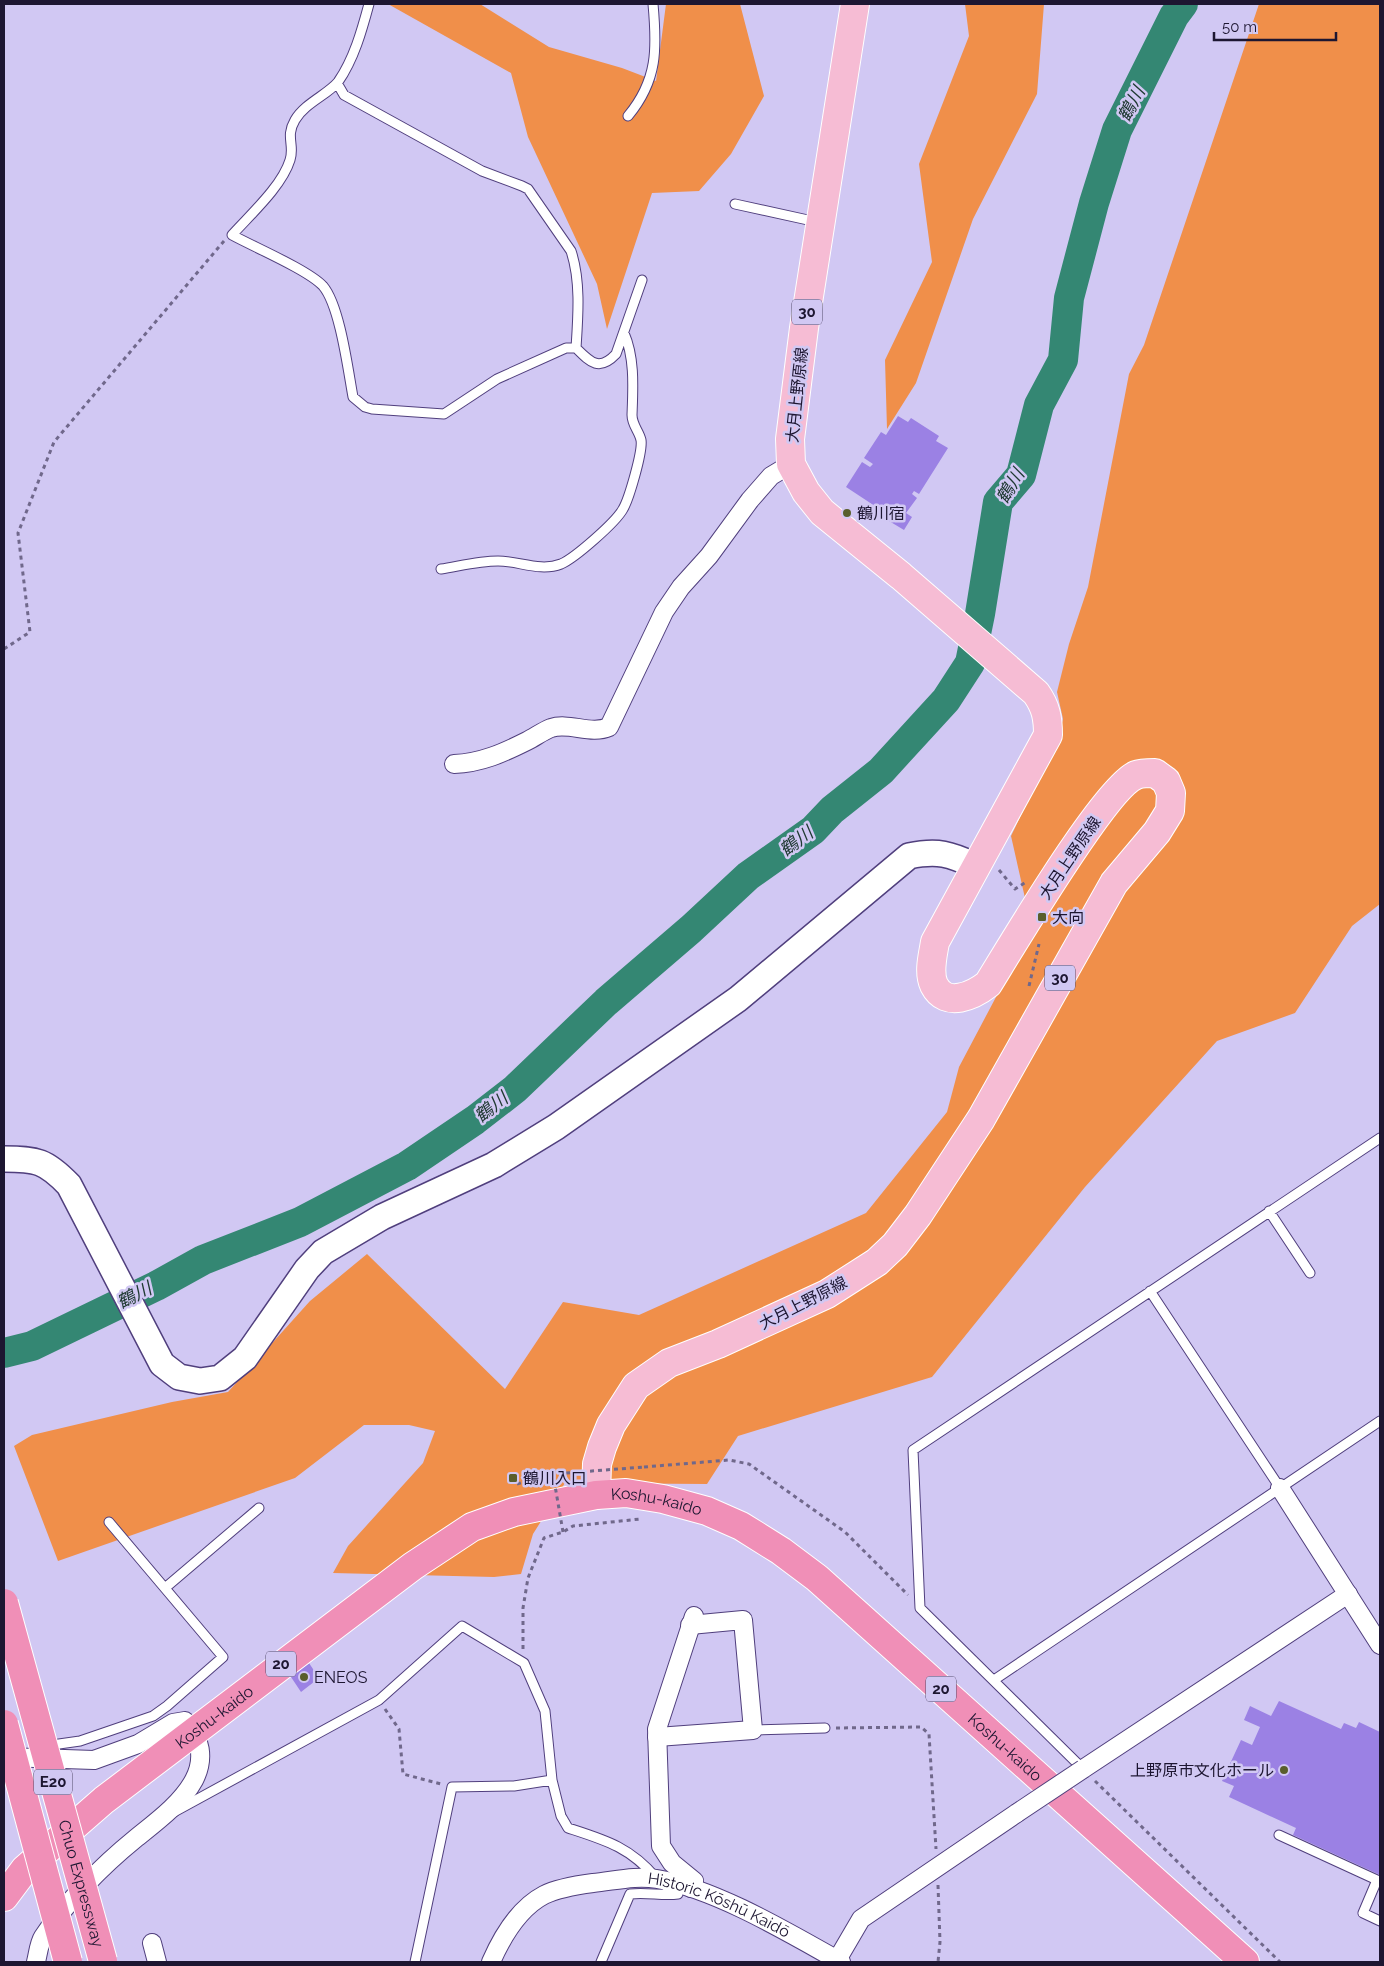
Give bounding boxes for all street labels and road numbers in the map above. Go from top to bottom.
road number: 30 [792,300,822,324]
street label: 大月上野原線 [783,346,811,444]
street label: 大月上野原線 [1035,813,1105,903]
road number: 30 [1045,966,1075,990]
street label: 大月上野原線 [756,1273,850,1333]
street label: Koshu-kaido [610,1483,704,1519]
road number: 20 [266,1652,296,1676]
road number: 20 [926,1676,956,1702]
street label: Koshu-kaido [171,1681,257,1752]
street label: Koshu-kaido [964,1709,1046,1785]
road number: E20 [34,1770,72,1794]
street label: Chuo Expressway [55,1818,108,1950]
street label: Historic Kōshū Kaidō [647,1868,793,1941]

